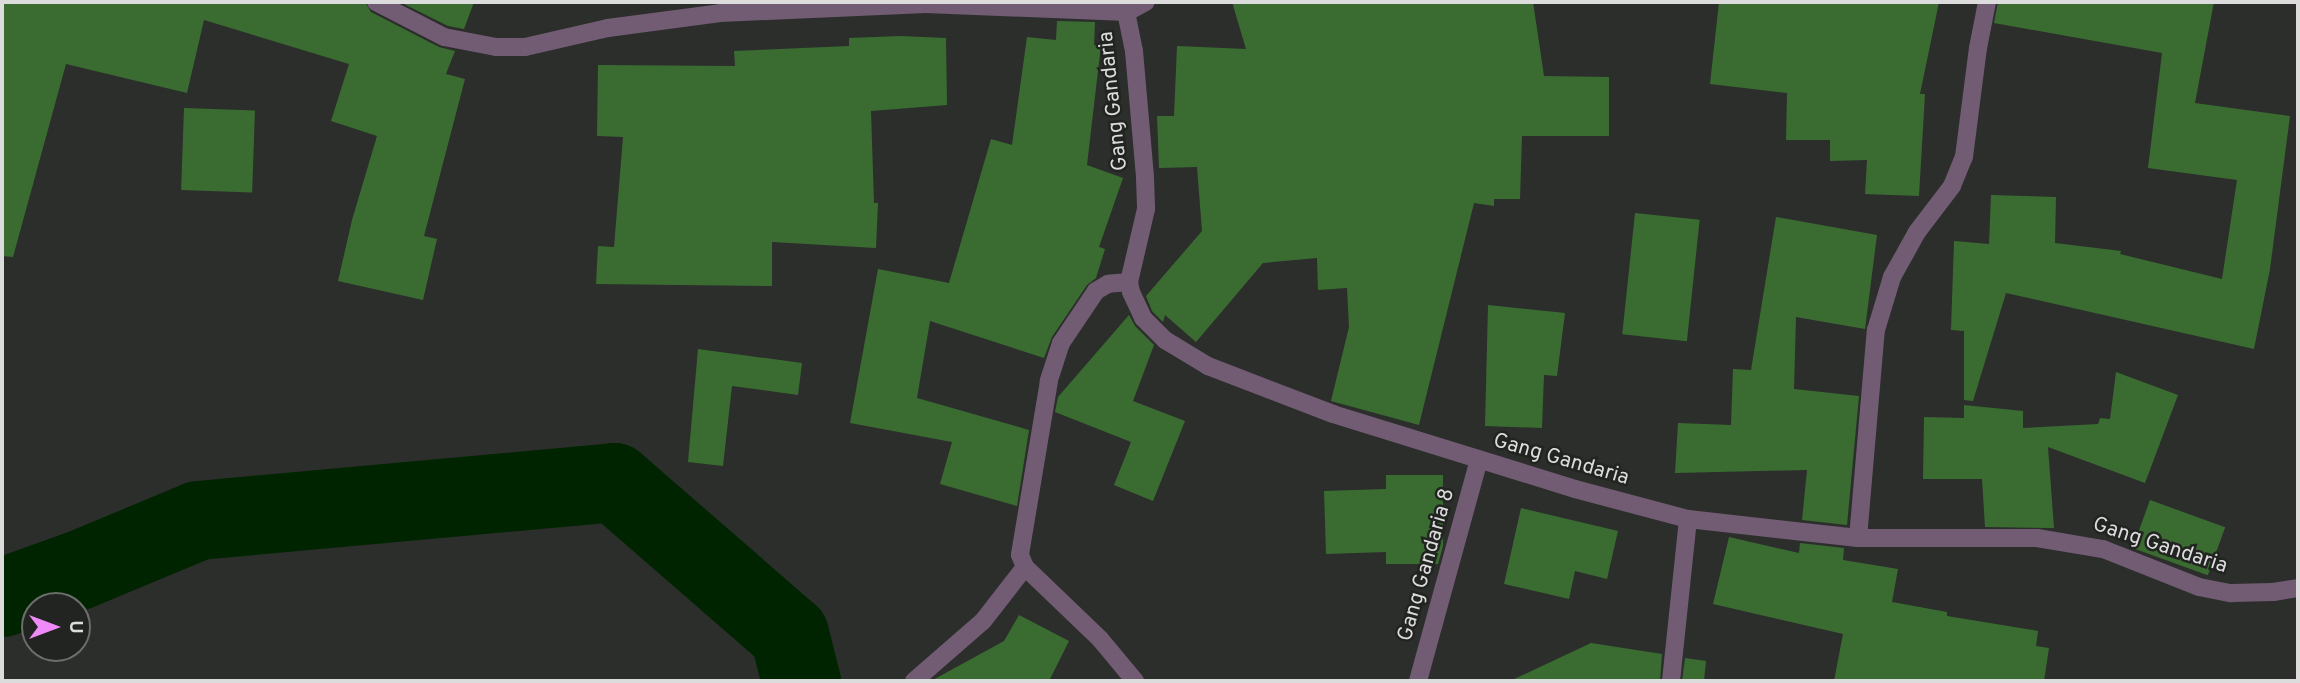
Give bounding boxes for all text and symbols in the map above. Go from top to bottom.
street label: Gang Gandaria [1094,30,1134,172]
street label: Gang Gandaria [1490,429,1632,491]
street label: Gang Gandaria 8 [1393,486,1461,644]
street label: Gang Gandaria [2089,512,2231,580]
north arrow [21,592,91,662]
text: U [63,620,87,634]

